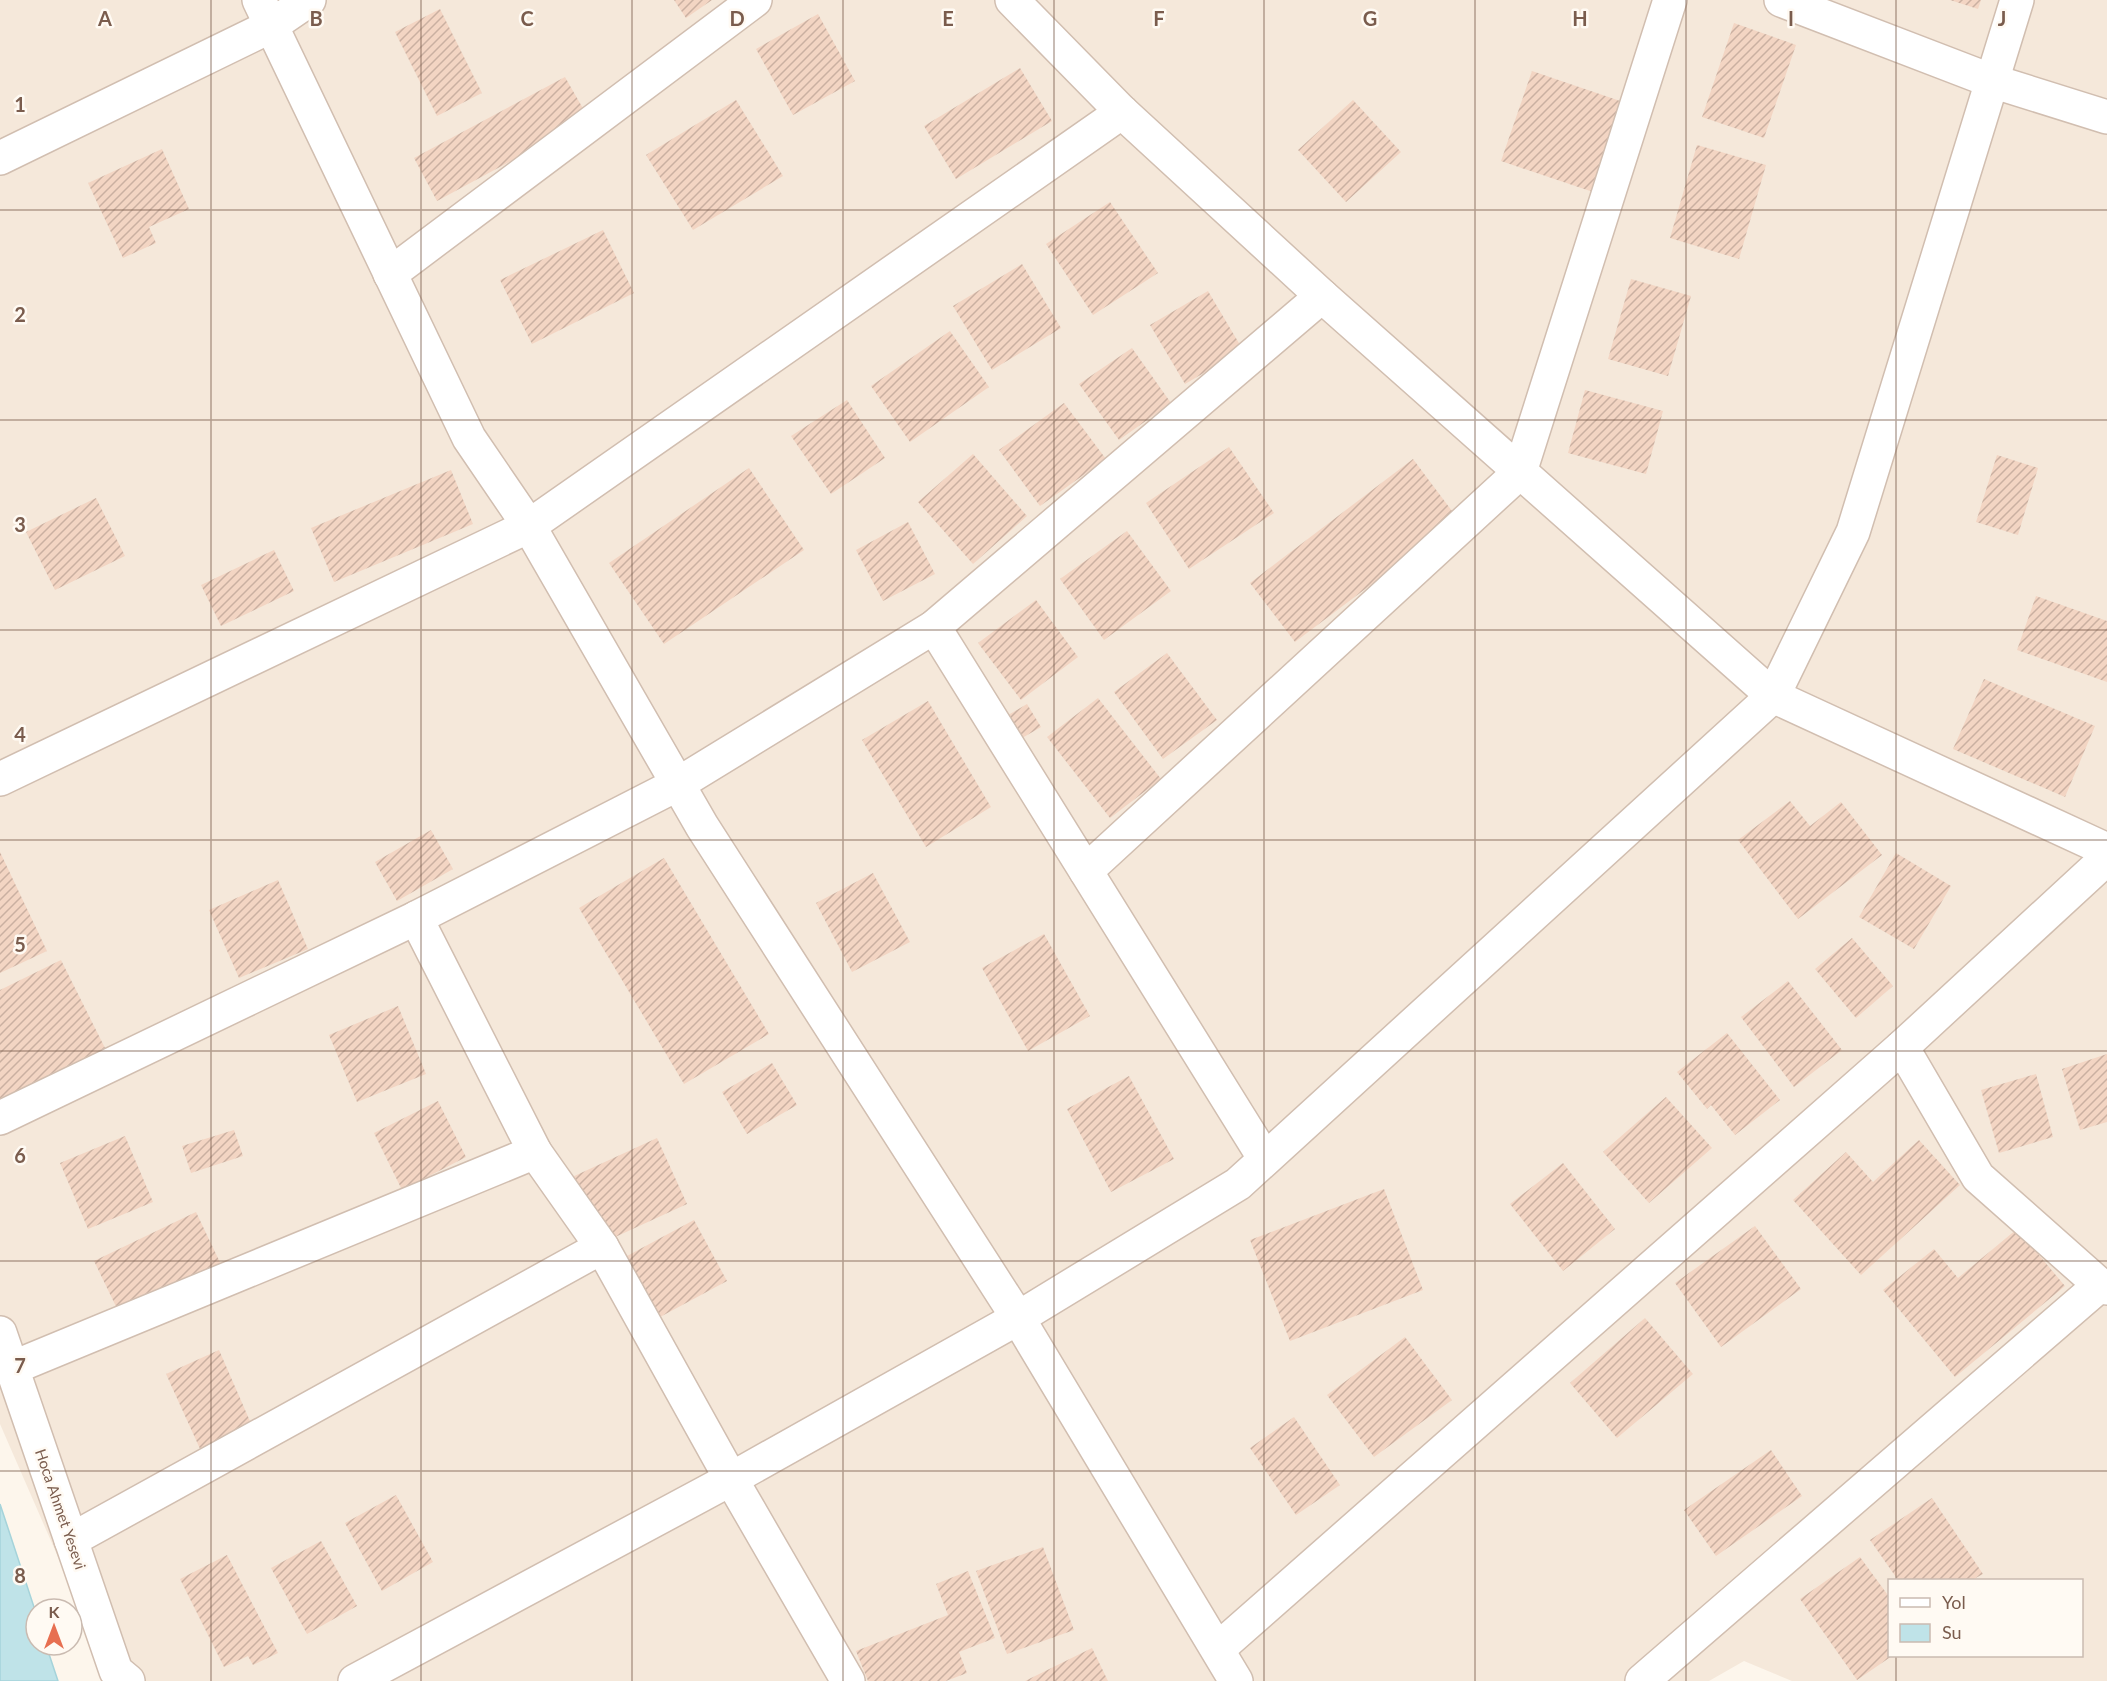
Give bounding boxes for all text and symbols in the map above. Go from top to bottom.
text: A [97,6,112,30]
text: B [309,6,323,30]
text: C [520,6,534,30]
text: D [729,6,745,30]
text: E [942,6,954,30]
text: F [1153,6,1165,30]
text: G [1363,6,1377,30]
text: H [1572,6,1588,30]
text: I [1788,6,1794,30]
text: J [1998,6,2006,30]
text: 1 [14,92,26,116]
text: 2 [14,302,26,326]
text: 3 [14,512,26,536]
text: 4 [14,722,26,746]
text: 5 [14,932,26,956]
text: 6 [14,1143,26,1167]
text: 7 [14,1353,26,1377]
street label: Hoca Ahmet Yesevi [32,1446,90,1572]
text: 8 [14,1563,26,1587]
legend [1888,1579,2083,1657]
text: Yol [1942,1591,1966,1613]
north arrow [24,1597,84,1657]
text: K [49,1602,61,1621]
text: Su [1942,1621,1962,1643]

